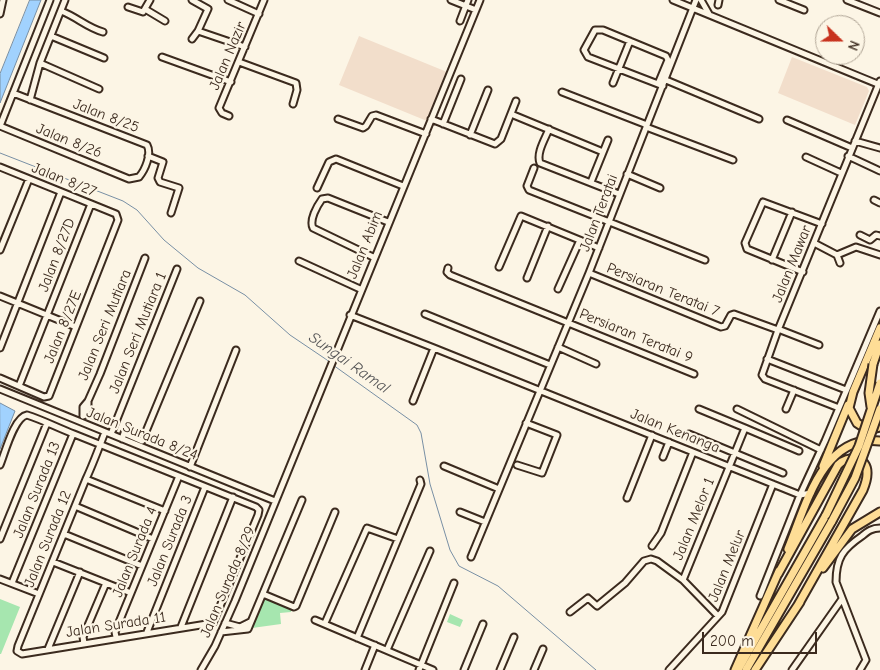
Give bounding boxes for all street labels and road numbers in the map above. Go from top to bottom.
street label: Jalan Nazir [206,19,250,93]
street label: Jalan 8/25 [70,95,142,137]
street label: Jalan 8/26 [34,120,104,162]
street label: Jalan 8/27 [29,159,99,201]
street label: Jalan Teratai [576,172,622,254]
street label: Jalan Abim [343,208,387,282]
street label: Jalan 8/27D [35,216,79,294]
street label: Jalan Mawar [768,223,816,305]
street label: Persiaran Teratai 7 [604,259,722,321]
street label: Jalan Seri Mutiara [75,267,135,383]
street label: Jalan Seri Mutiara 1 [105,270,171,396]
street label: Jalan 8/27E [40,288,86,366]
street label: Persiaran Teratai 9 [577,305,695,367]
street label: Jalan Surada 8/24 [84,404,200,464]
street label: Jalan Kenanga [628,405,722,457]
street label: Jalan Surada 13 [9,439,65,541]
street label: Jalan Melor 1 [669,475,719,563]
street label: Jalan Surada 12 [20,488,76,590]
street label: Jalan Surada 3 [144,493,196,589]
street label: Jalan Surada 4 [109,504,161,600]
street label: Jalan Surada 8/29 [196,524,260,640]
street label: Jalan Melur [704,527,750,605]
street label: Jalan Surada 11 [65,608,167,642]

